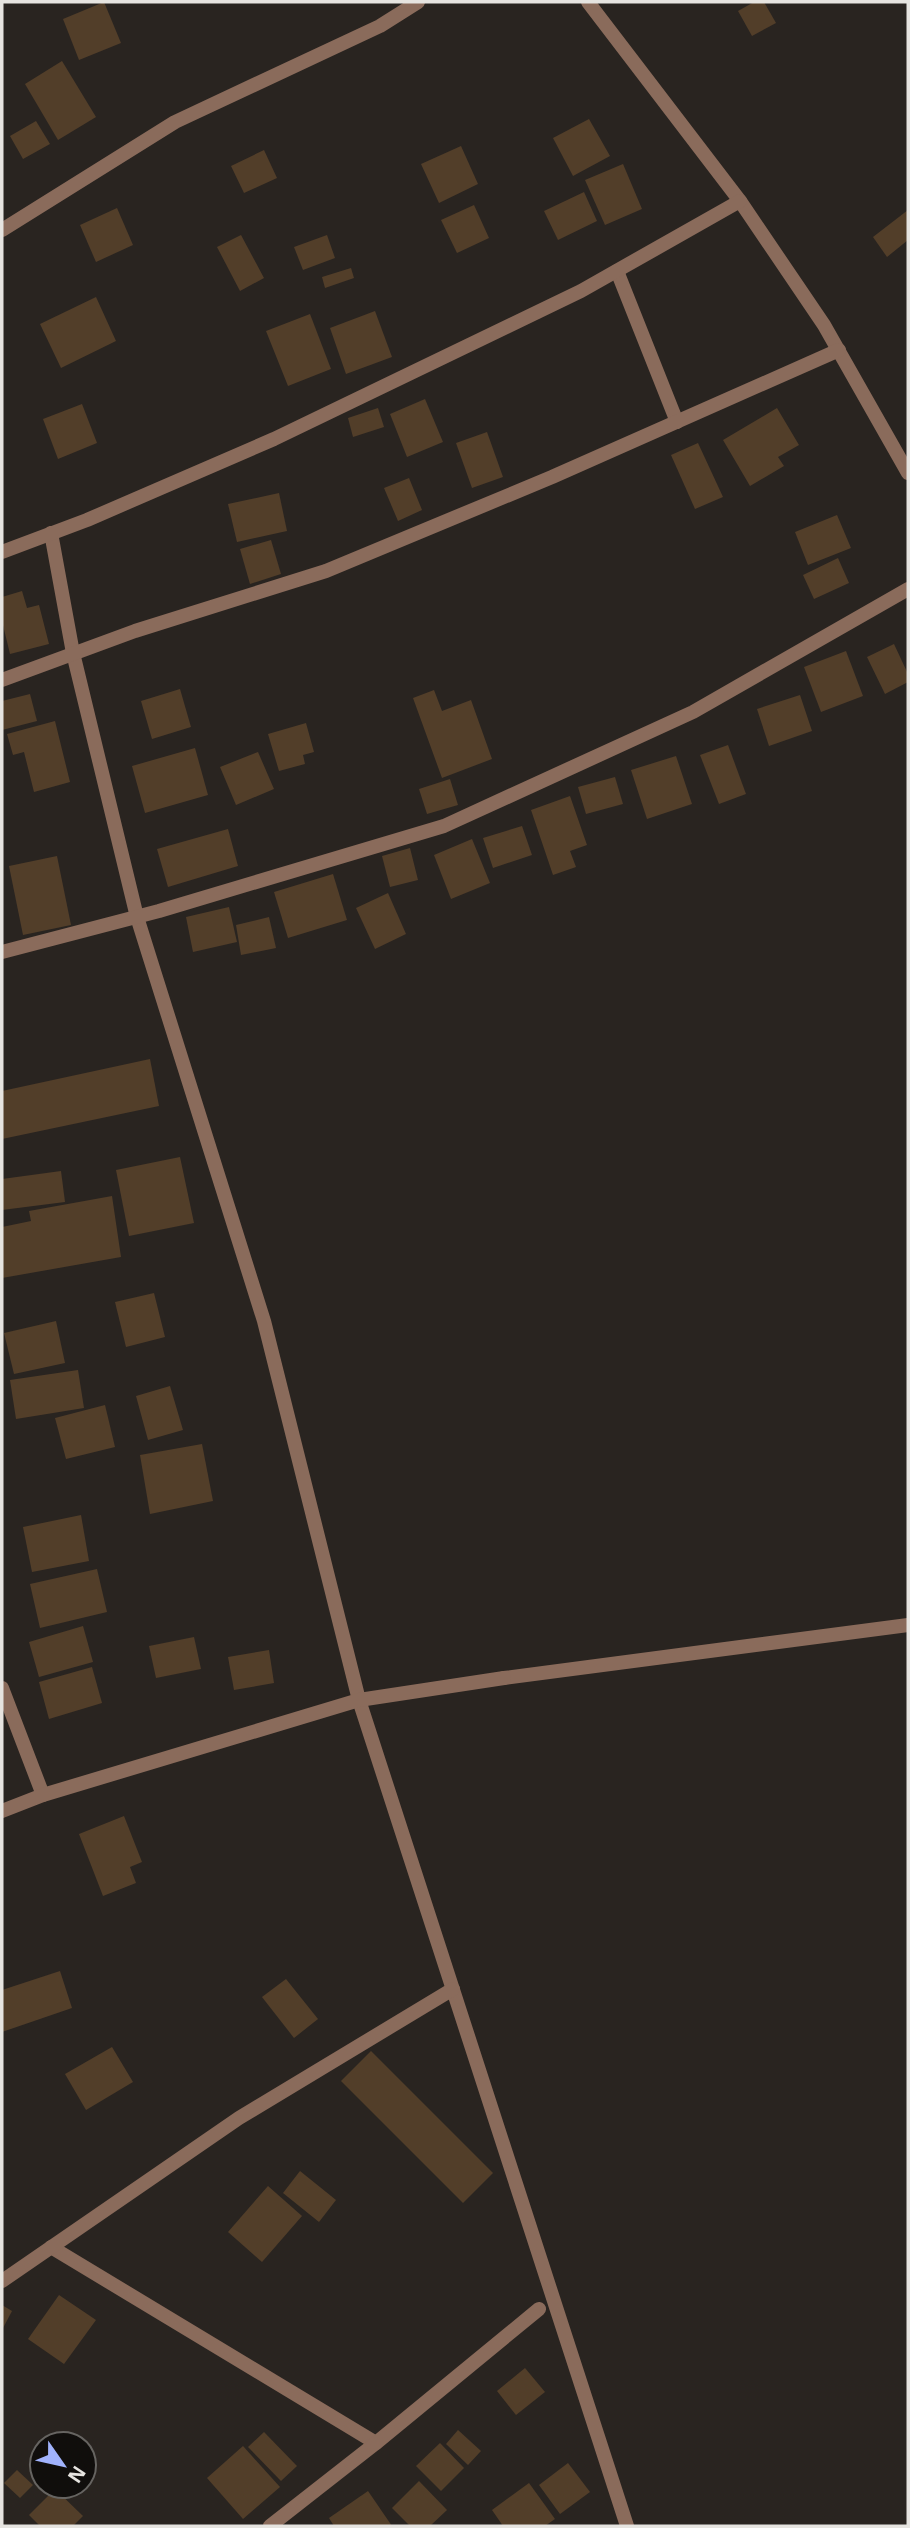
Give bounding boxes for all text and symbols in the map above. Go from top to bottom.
north arrow [28,2430,98,2500]
text: N [62,2461,92,2488]

